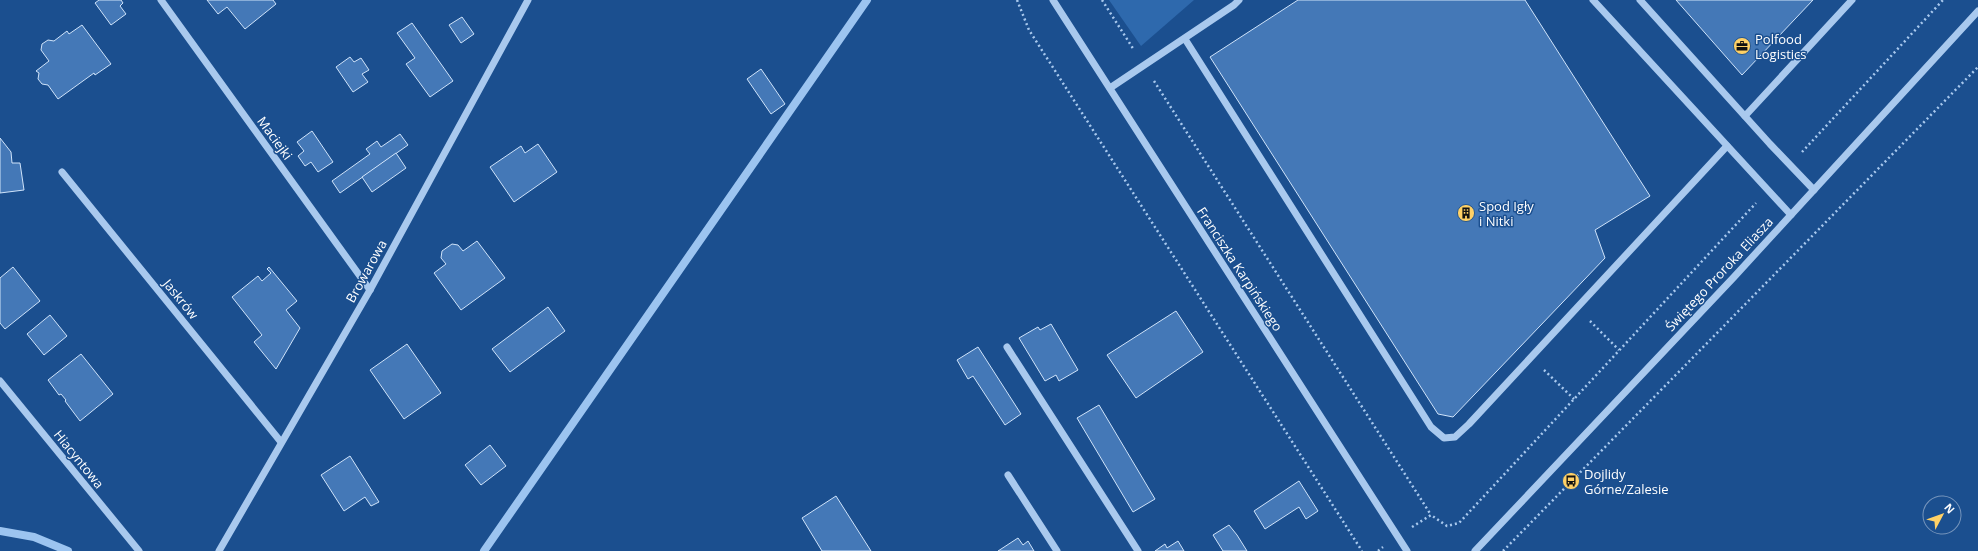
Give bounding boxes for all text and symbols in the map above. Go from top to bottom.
place label: Polfood Logistics [1755,30,1806,63]
office icon: Polfood Logistics [1732,36,1752,56]
street label: Maciejki [253,113,297,163]
place label: Spod Igły i Nitki [1479,197,1534,230]
street label: Franciszka Karpińskiego [1193,203,1287,335]
building icon: Spod Igły i Nitki [1456,203,1476,223]
street label: Świętego Proroka Eliasza [1661,213,1777,335]
street label: Browarowa [341,236,391,306]
street label: Jaskrów [158,274,203,323]
street label: Hiacyntowa [50,426,108,492]
place label: Dojlidy Górne/Zalesie [1584,465,1669,498]
bus stop icon: Dojlidy Górne/Zalesie [1561,471,1581,491]
north arrow [1922,495,1962,535]
text: N [1941,500,1959,516]

